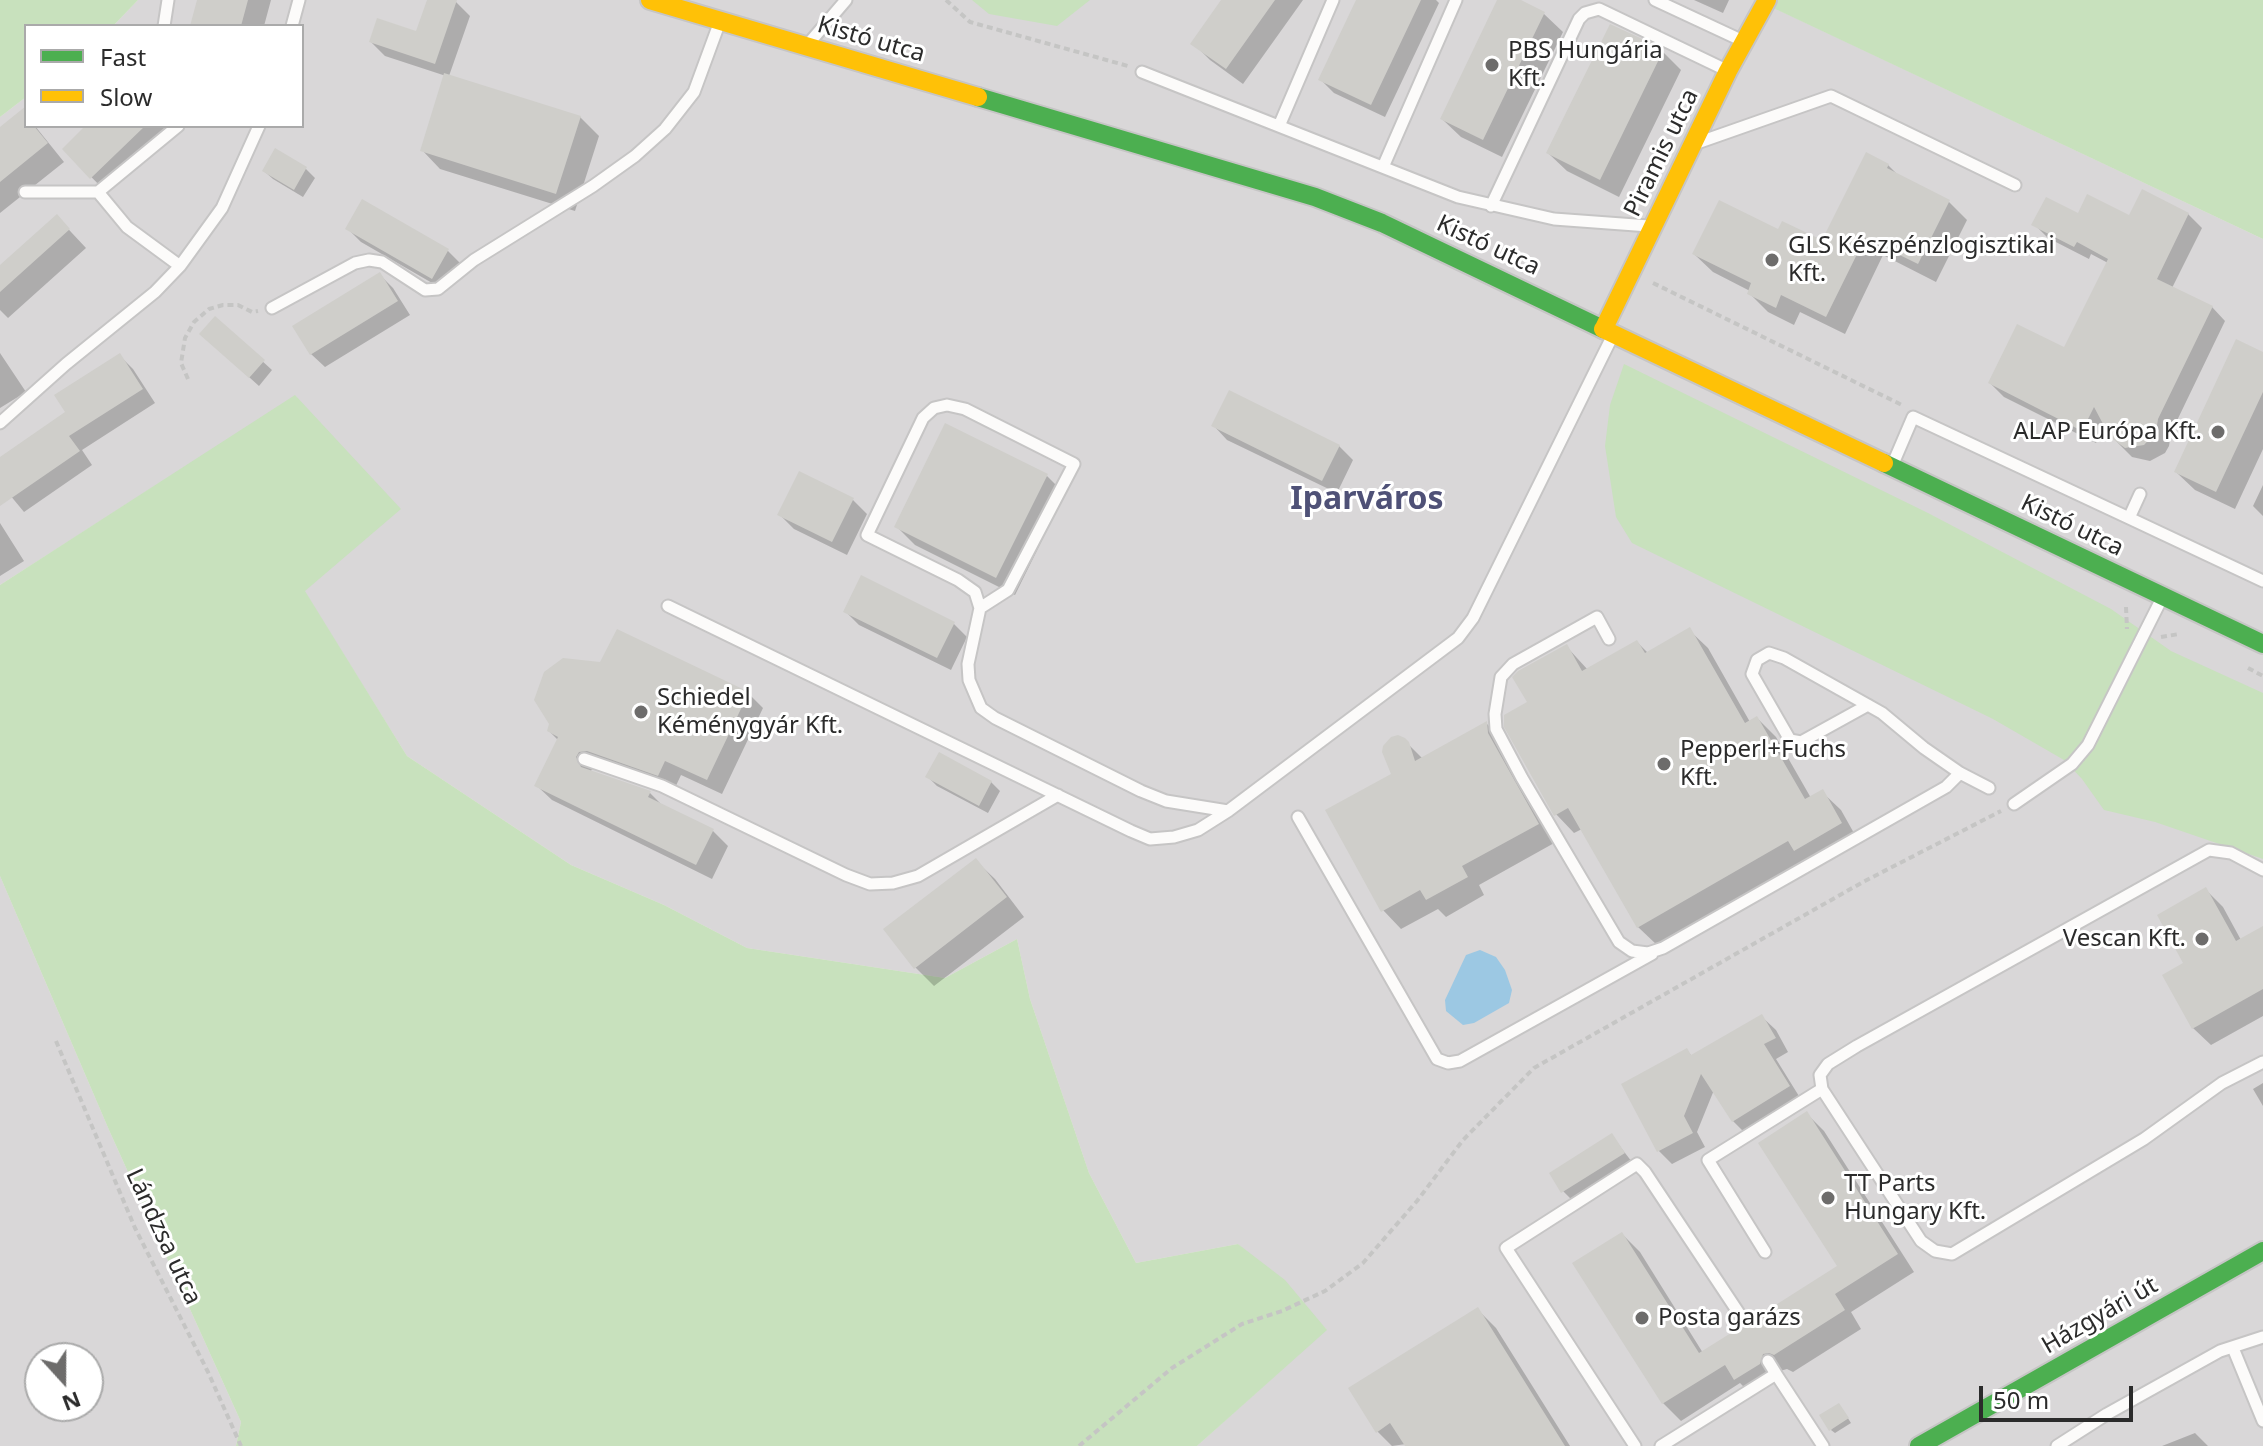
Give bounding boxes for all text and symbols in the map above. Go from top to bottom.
street label: Kistó utca [814,11,928,69]
legend [24,24,304,128]
place label: PBS Hungária Kft. [1508,37,1663,93]
text: Fast [100,40,146,73]
marker: PBS Hungária Kft. [1483,56,1501,74]
text: Slow [100,80,152,113]
street label: Piramis utca [1619,84,1705,222]
street label: Kistó utca [1432,210,1544,282]
place label: GLS Készpénzlogisztikai Kft. [1788,232,2055,288]
marker: GLS Készpénzlogisztikai Kft. [1763,251,1781,269]
place label: ALAP Európa Kft. [2013,418,2202,446]
marker: ALAP Európa Kft. [2209,423,2227,441]
district label: Iparváros [1290,481,1444,519]
street label: Kistó utca [2016,489,2128,563]
place label: Schiedel Kéménygyár Kft. [657,684,843,740]
marker: Schiedel Kéménygyár Kft. [632,703,650,721]
place label: Pepperl+Fuchs Kft. [1680,736,1846,792]
marker: Pepperl+Fuchs Kft. [1655,755,1673,773]
place label: Vescan Kft. [2063,925,2186,953]
marker: Vescan Kft. [2193,930,2211,948]
street label: Lándzsa utca [119,1164,207,1310]
place label: TT Parts Hungary Kft. [1844,1170,1986,1226]
marker: TT Parts Hungary Kft. [1819,1189,1837,1207]
street label: Házgyári út [2037,1271,2163,1361]
place label: Posta garázs [1658,1304,1801,1332]
marker: Posta garázs [1633,1309,1651,1327]
north arrow [24,1342,104,1422]
scale bar [1983,1370,2137,1420]
text: 50 m [1993,1383,2049,1416]
text: N [58,1385,86,1420]

